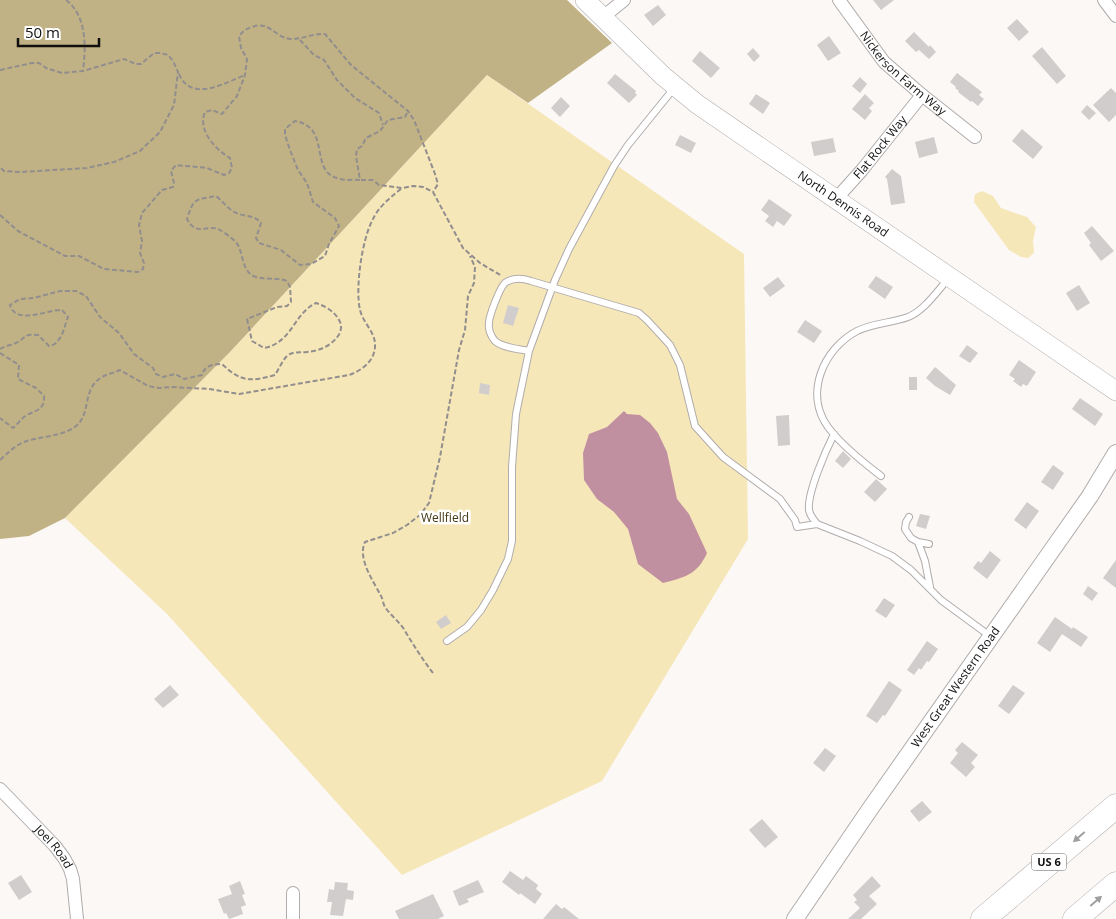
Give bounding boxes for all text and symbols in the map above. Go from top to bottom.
scale bar [18,15,99,47]
text: 50 m [25,22,60,42]
street label: Nickerson Farm Way [856,27,951,120]
street label: Flat Rock Way [849,111,911,182]
street label: North Dennis Road [795,166,892,241]
park label: Wellfield [421,509,469,526]
street label: West Great Western Road [907,623,1004,751]
street label: Joel Road [30,820,77,871]
one-way arrow [1073,831,1085,843]
road number: US 6 [1032,854,1066,870]
one-way arrow [1089,896,1102,907]

